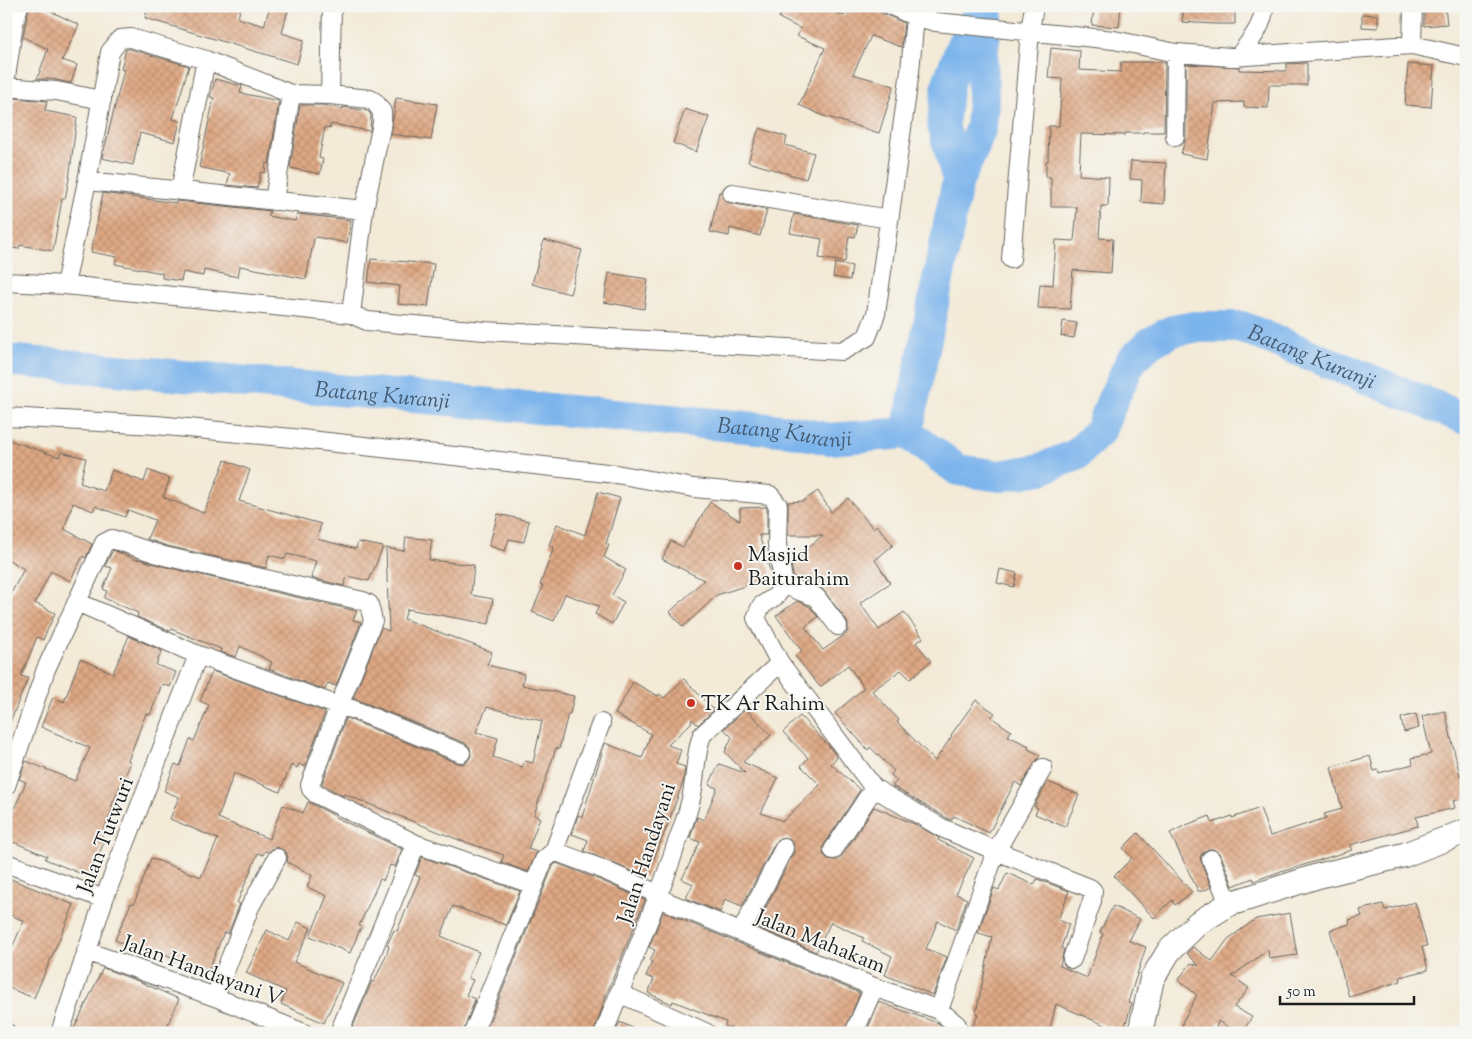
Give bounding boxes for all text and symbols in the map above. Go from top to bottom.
water label: Batang Kuranji [1242,318,1380,399]
water label: Batang Kuranji [313,375,451,419]
water label: Batang Kuranji [716,411,853,458]
place label: Masjid Baiturahim [748,541,849,595]
marker: Masjid Baiturahim [732,560,744,572]
place label: TK Ar Rahim [701,690,825,720]
marker: TK Ar Rahim [685,697,697,709]
street label: Jalan Tutwuri [71,773,143,899]
street label: Jalan Handayani [611,779,685,929]
street label: Jalan Mahakam [750,903,890,983]
street label: Jalan Handayani V [117,929,286,1015]
scale bar [1280,974,1413,1006]
text: 50 m [1286,982,1316,1003]

